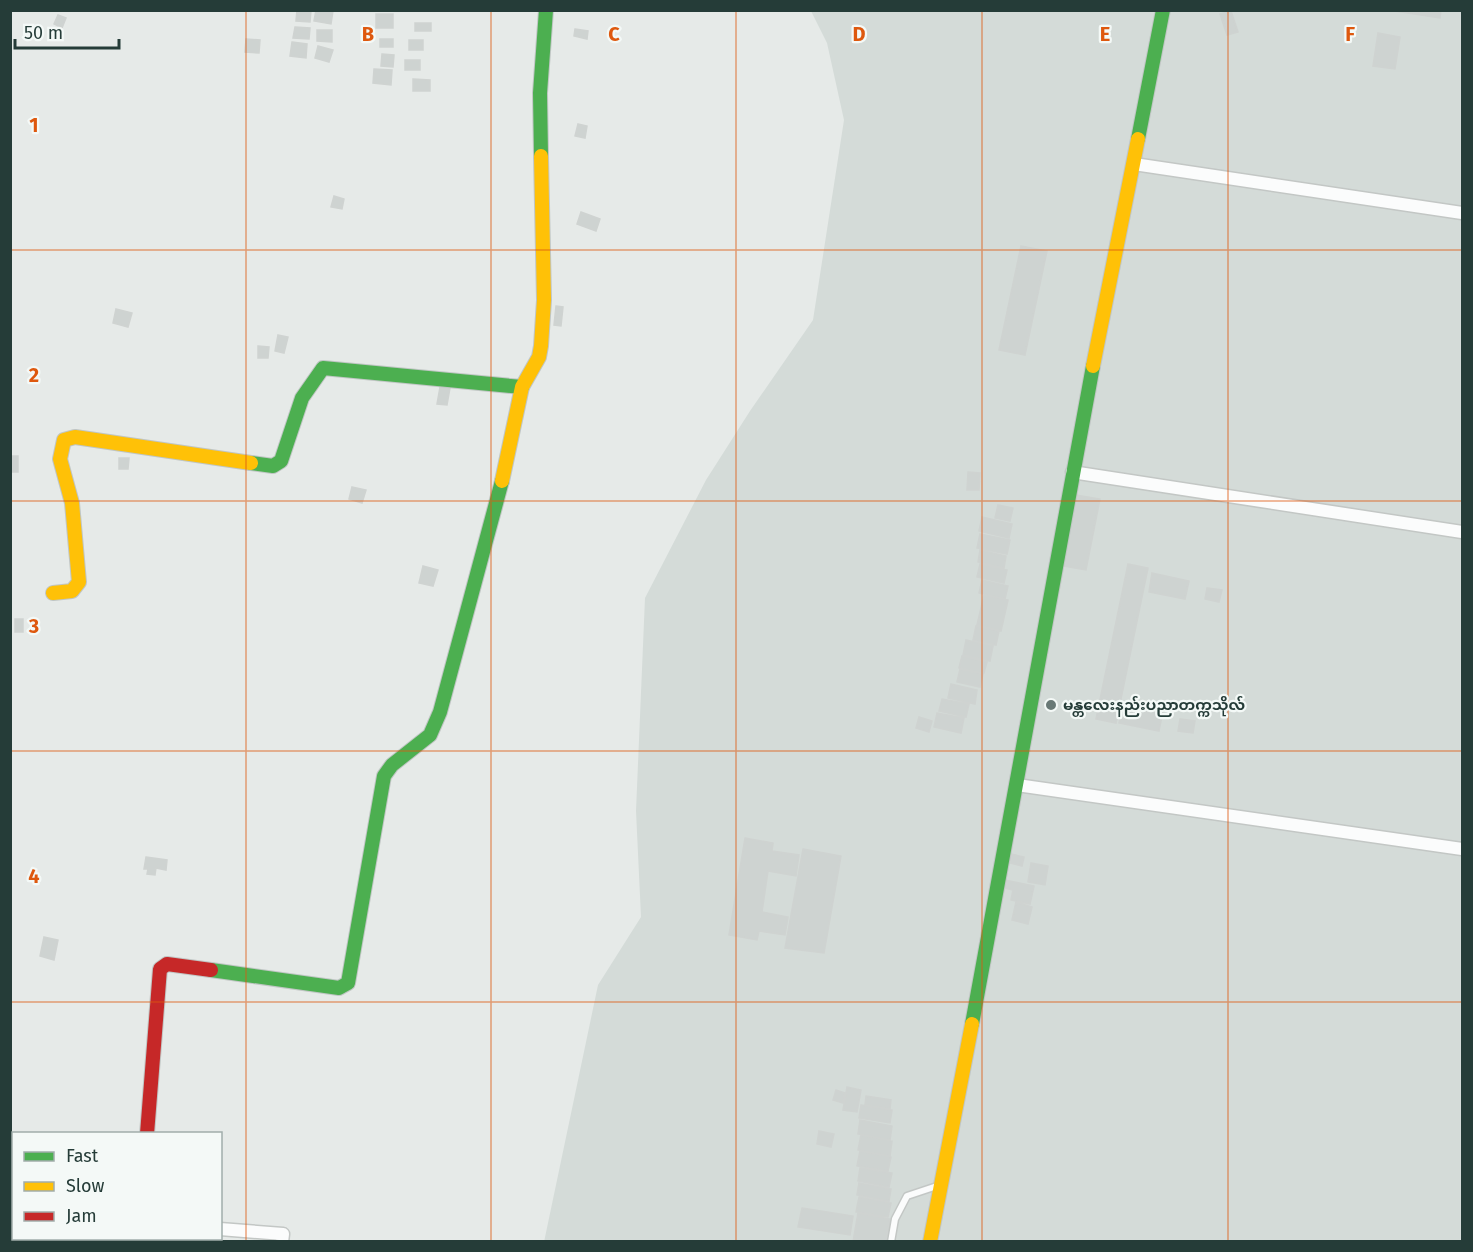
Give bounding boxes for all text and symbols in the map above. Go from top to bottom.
scale bar [15,12,118,50]
text: 50 m [24,22,63,44]
text: B [362,22,374,46]
text: C [608,22,620,46]
text: D [852,22,866,46]
text: E [1100,22,1110,46]
text: F [1345,22,1355,46]
text: 1 [29,113,39,137]
text: 2 [29,363,39,387]
text: 3 [28,614,39,638]
place label: မန္တလေးနည်းပညာတက္ကသိုလ် [1063,695,1245,717]
marker: မန္တလေးနည်းပညာတက္ကသိုလ် [1044,698,1058,712]
text: 4 [28,864,40,888]
legend [12,1132,222,1240]
text: Fast [66,1145,99,1167]
text: Slow [66,1175,105,1197]
text: Jam [66,1205,97,1227]

